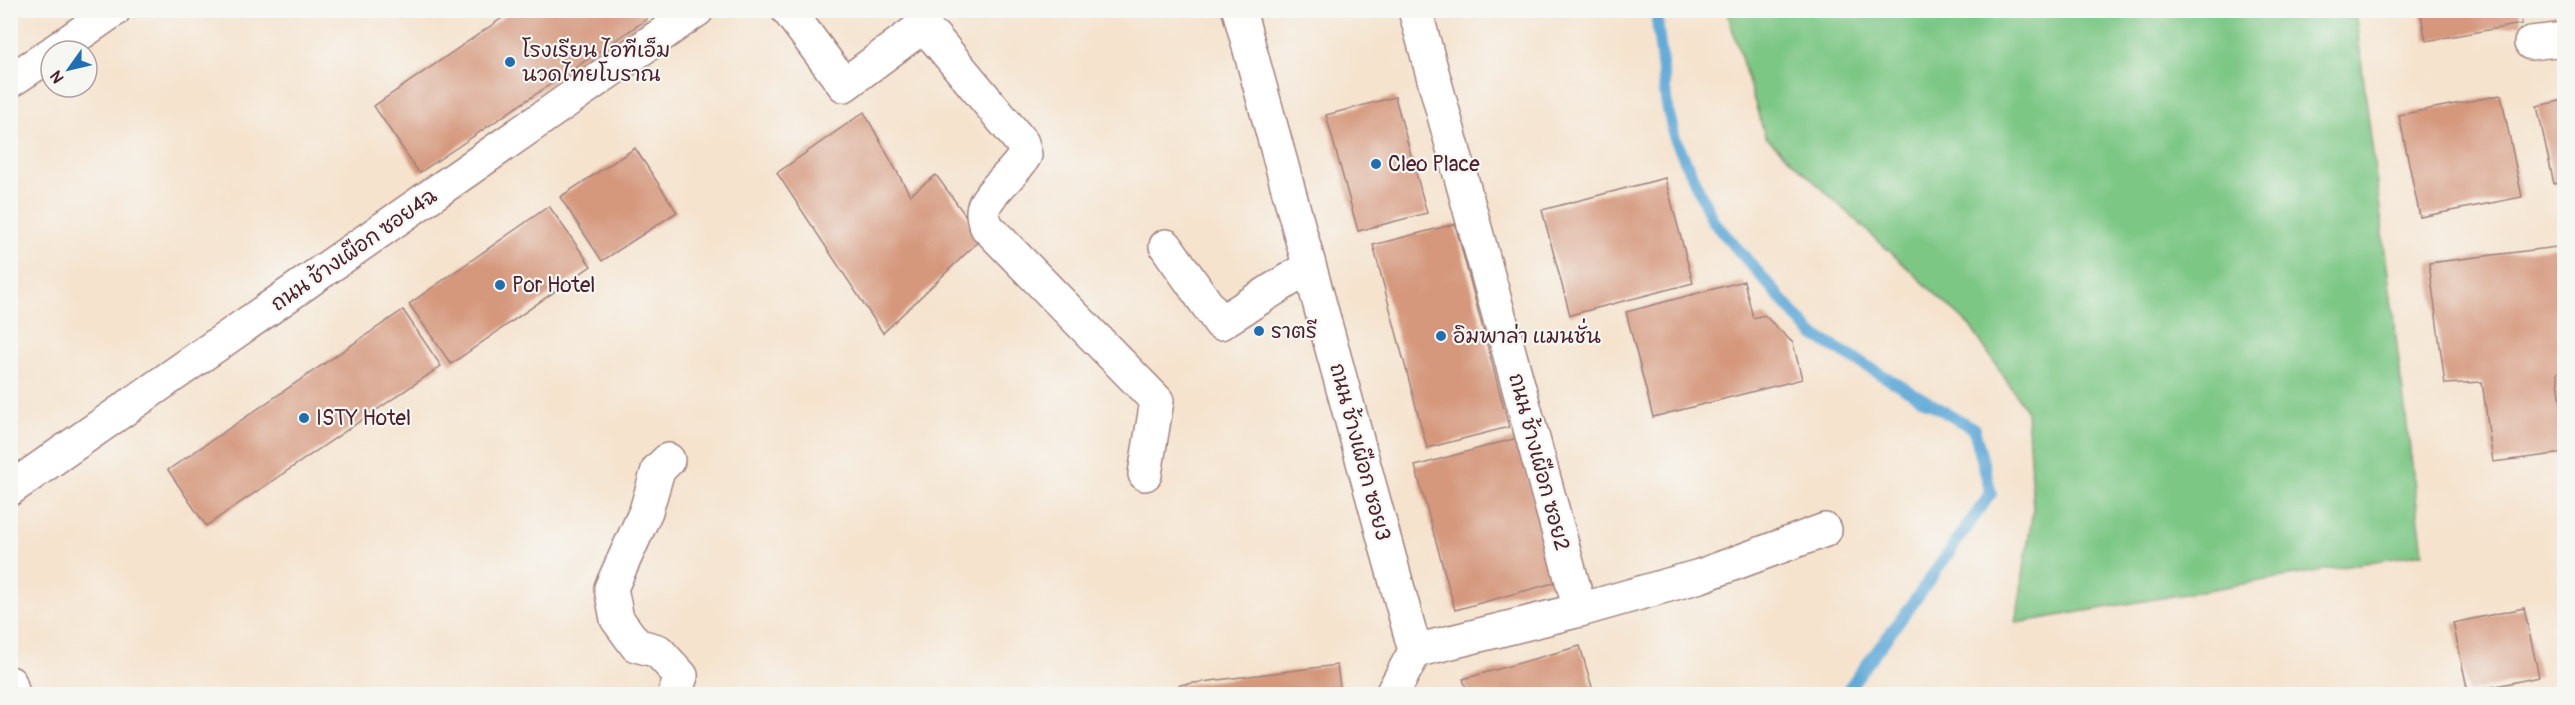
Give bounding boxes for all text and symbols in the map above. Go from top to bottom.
place label: โรงเรียน ไอทีเอ็ม นวดไทยโบราณ [522,37,670,88]
north arrow [39,39,99,99]
marker: โรงเรียน ไอทีเอ็ม นวดไทยโบราณ [503,55,517,69]
text: N [46,67,69,87]
place label: Cleo Place [1388,151,1480,178]
marker: Cleo Place [1369,157,1383,171]
street label: ถนน ช้างเผือก ซอย4ฉ [266,182,443,317]
place label: Por Hotel [512,272,595,299]
marker: Por Hotel [493,278,507,292]
place label: ราตรี [1271,318,1317,345]
place label: อิมพาล่า แมนชั่น [1453,318,1601,350]
marker: ราตรี [1252,324,1266,338]
marker: อิมพาล่า แมนชั่น [1434,329,1448,343]
street label: ถนน ช้างเผือก ซอย3 [1323,360,1397,544]
street label: ถนน ช้างเผือก ซอย2 [1502,370,1576,554]
place label: ISTY Hotel [316,405,411,432]
marker: ISTY Hotel [297,411,311,425]

